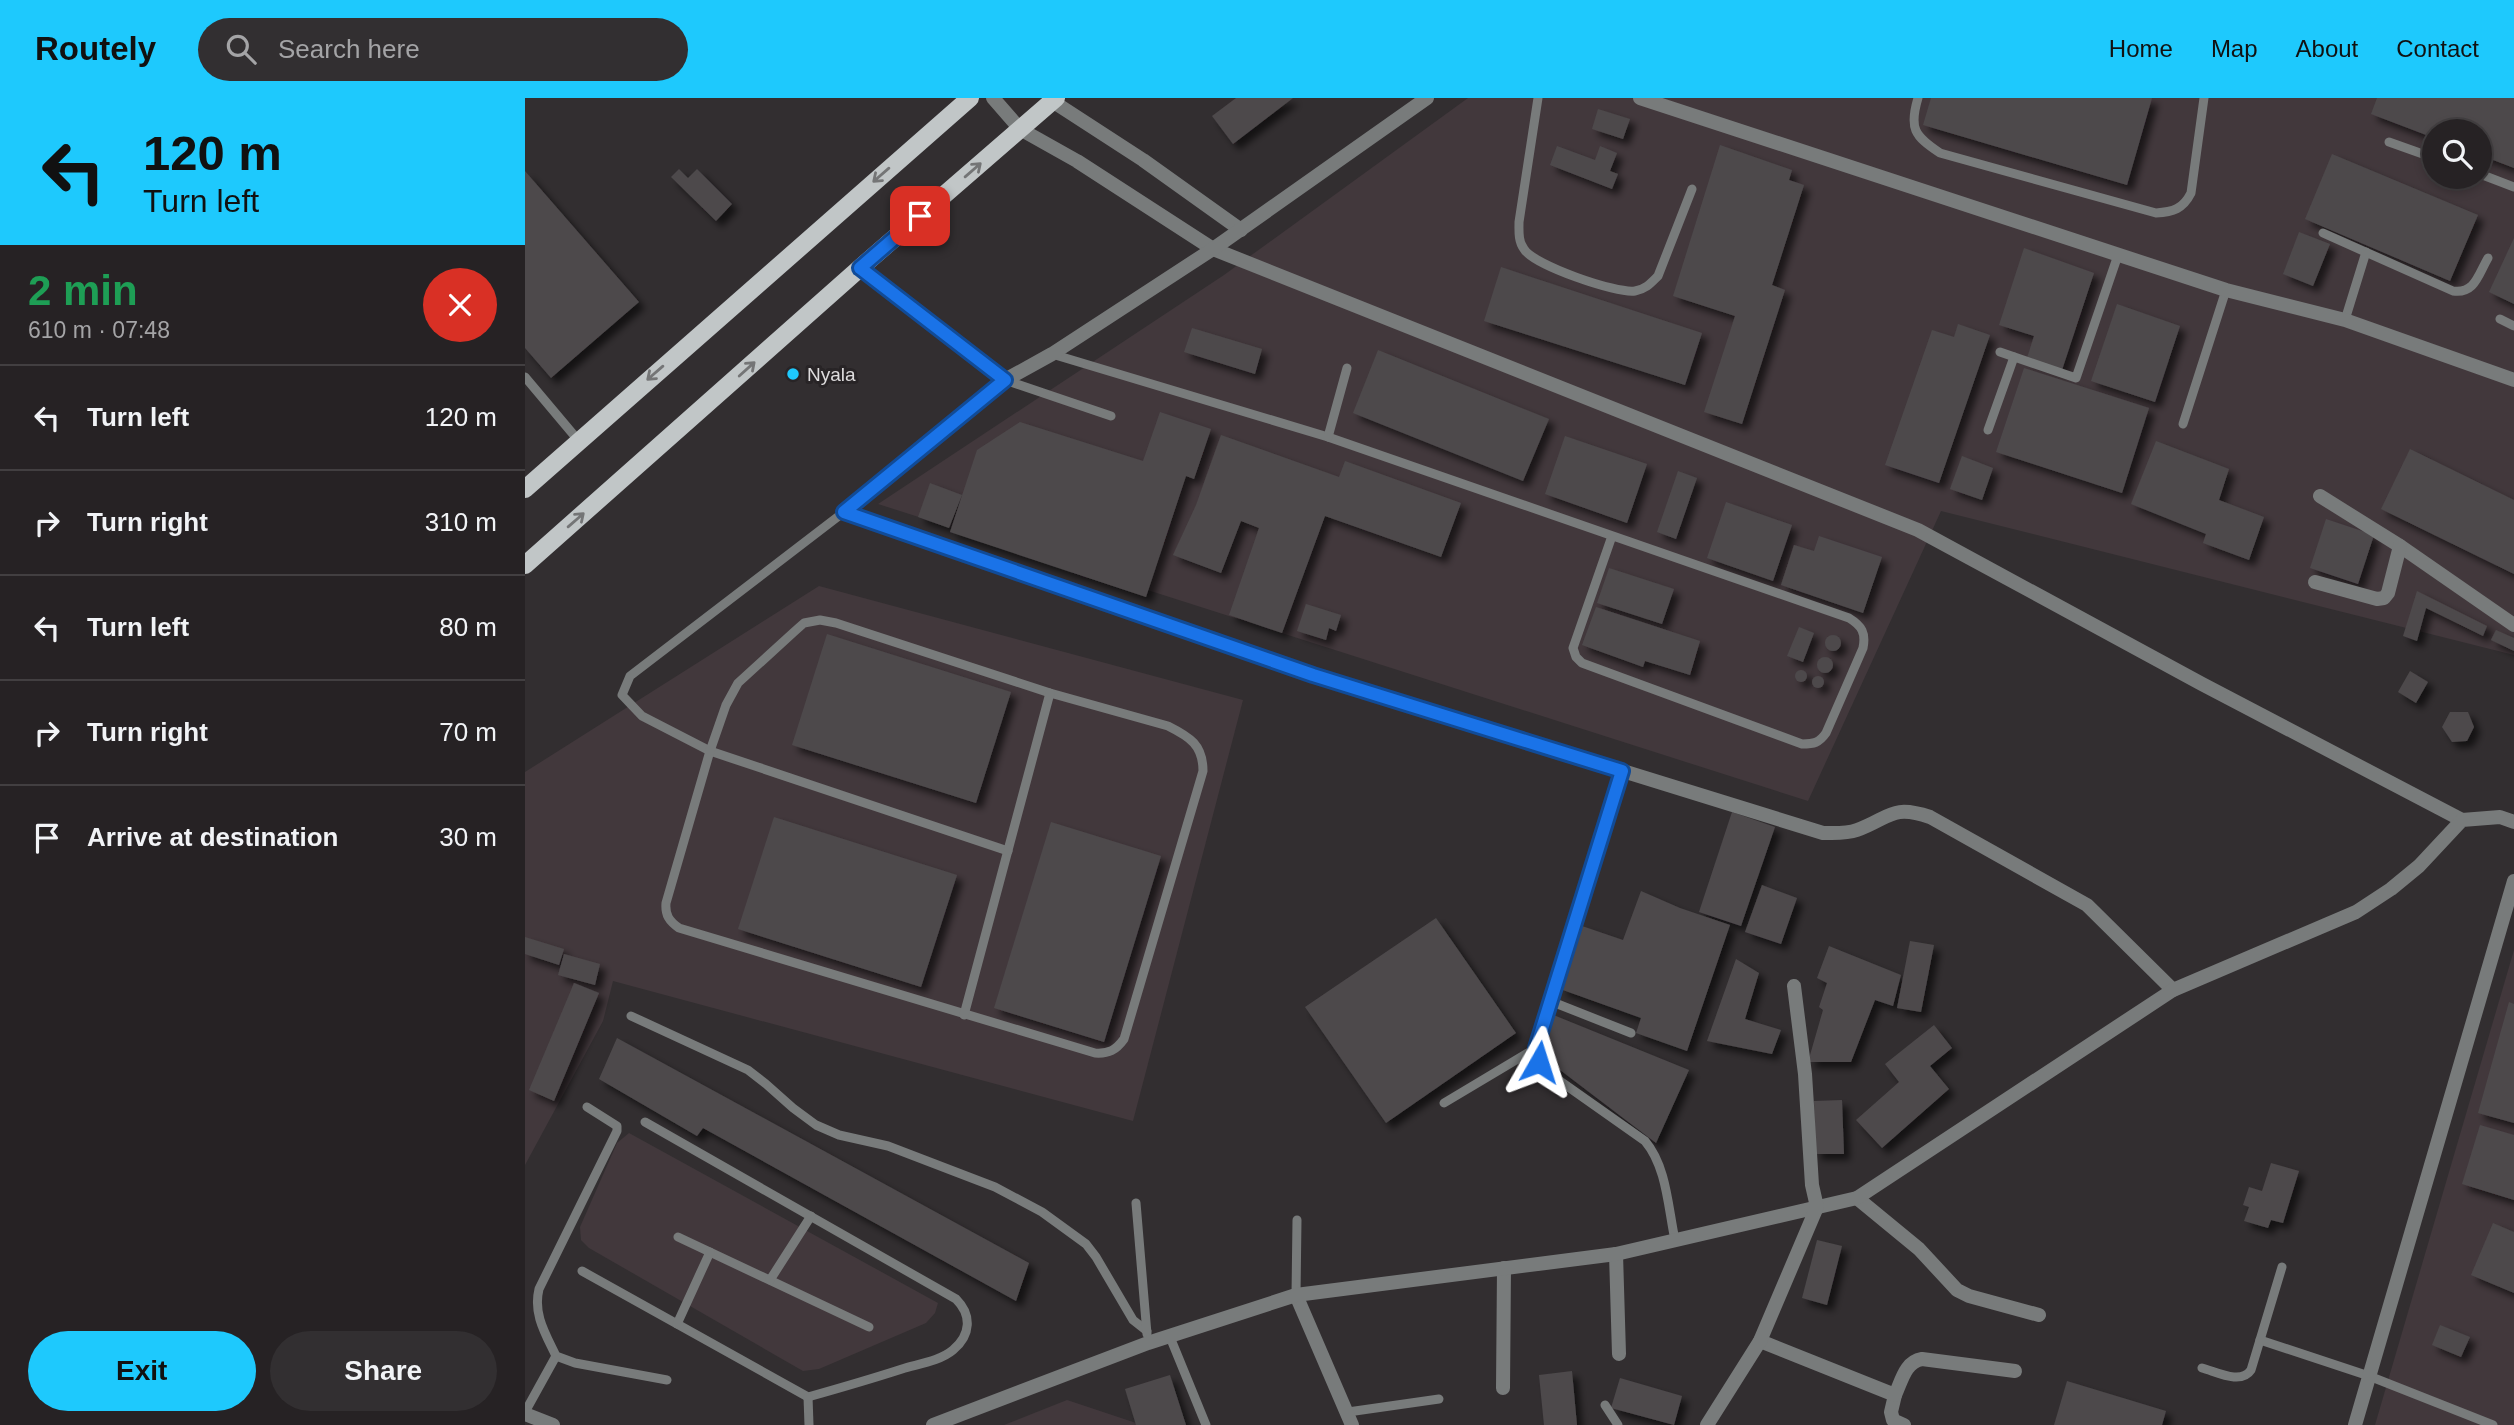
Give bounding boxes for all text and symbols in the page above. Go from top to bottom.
search box [198,18,688,81]
text: Routely [35,30,156,67]
icon: search [222,30,260,68]
text: Search here [278,34,420,64]
text: Home [2109,35,2173,62]
text: Map [2211,35,2258,62]
text: About [2296,35,2358,62]
text: Contact [2396,35,2479,62]
map controls [2422,119,2492,189]
button: search [2422,119,2492,189]
icon: left [28,126,119,217]
text: 120 m [143,126,282,180]
one-way arrow [963,162,981,178]
one-way arrow [873,167,891,183]
text: Turn left [143,183,259,219]
pin [890,186,950,246]
icon: arrive [901,197,939,235]
text: 2 min [28,267,138,314]
button: close [423,268,497,342]
text: 610 m · 07:48 [28,317,170,343]
one-way arrow [737,361,755,377]
place label: Nyala [807,364,856,385]
one-way arrow [646,365,664,381]
marker: Nyala [785,366,801,382]
icon: left [28,399,66,437]
text: Turn left [87,402,189,432]
text: 120 m [425,402,497,432]
icon: right [28,504,66,542]
text: Turn right [87,507,208,537]
text: 310 m [425,507,497,537]
one-way arrow [567,512,585,528]
icon: left [28,609,66,647]
text: Turn left [87,612,189,642]
text: 80 m [439,612,497,642]
icon: right [28,714,66,752]
text: Turn right [87,717,208,747]
text: 70 m [439,717,497,747]
icon: arrive [28,819,66,857]
text: Arrive at destination [87,822,338,852]
text: 30 m [439,822,497,852]
position arrow [1502,1025,1576,1099]
button: Exit [28,1331,256,1411]
button: Share [270,1331,497,1411]

